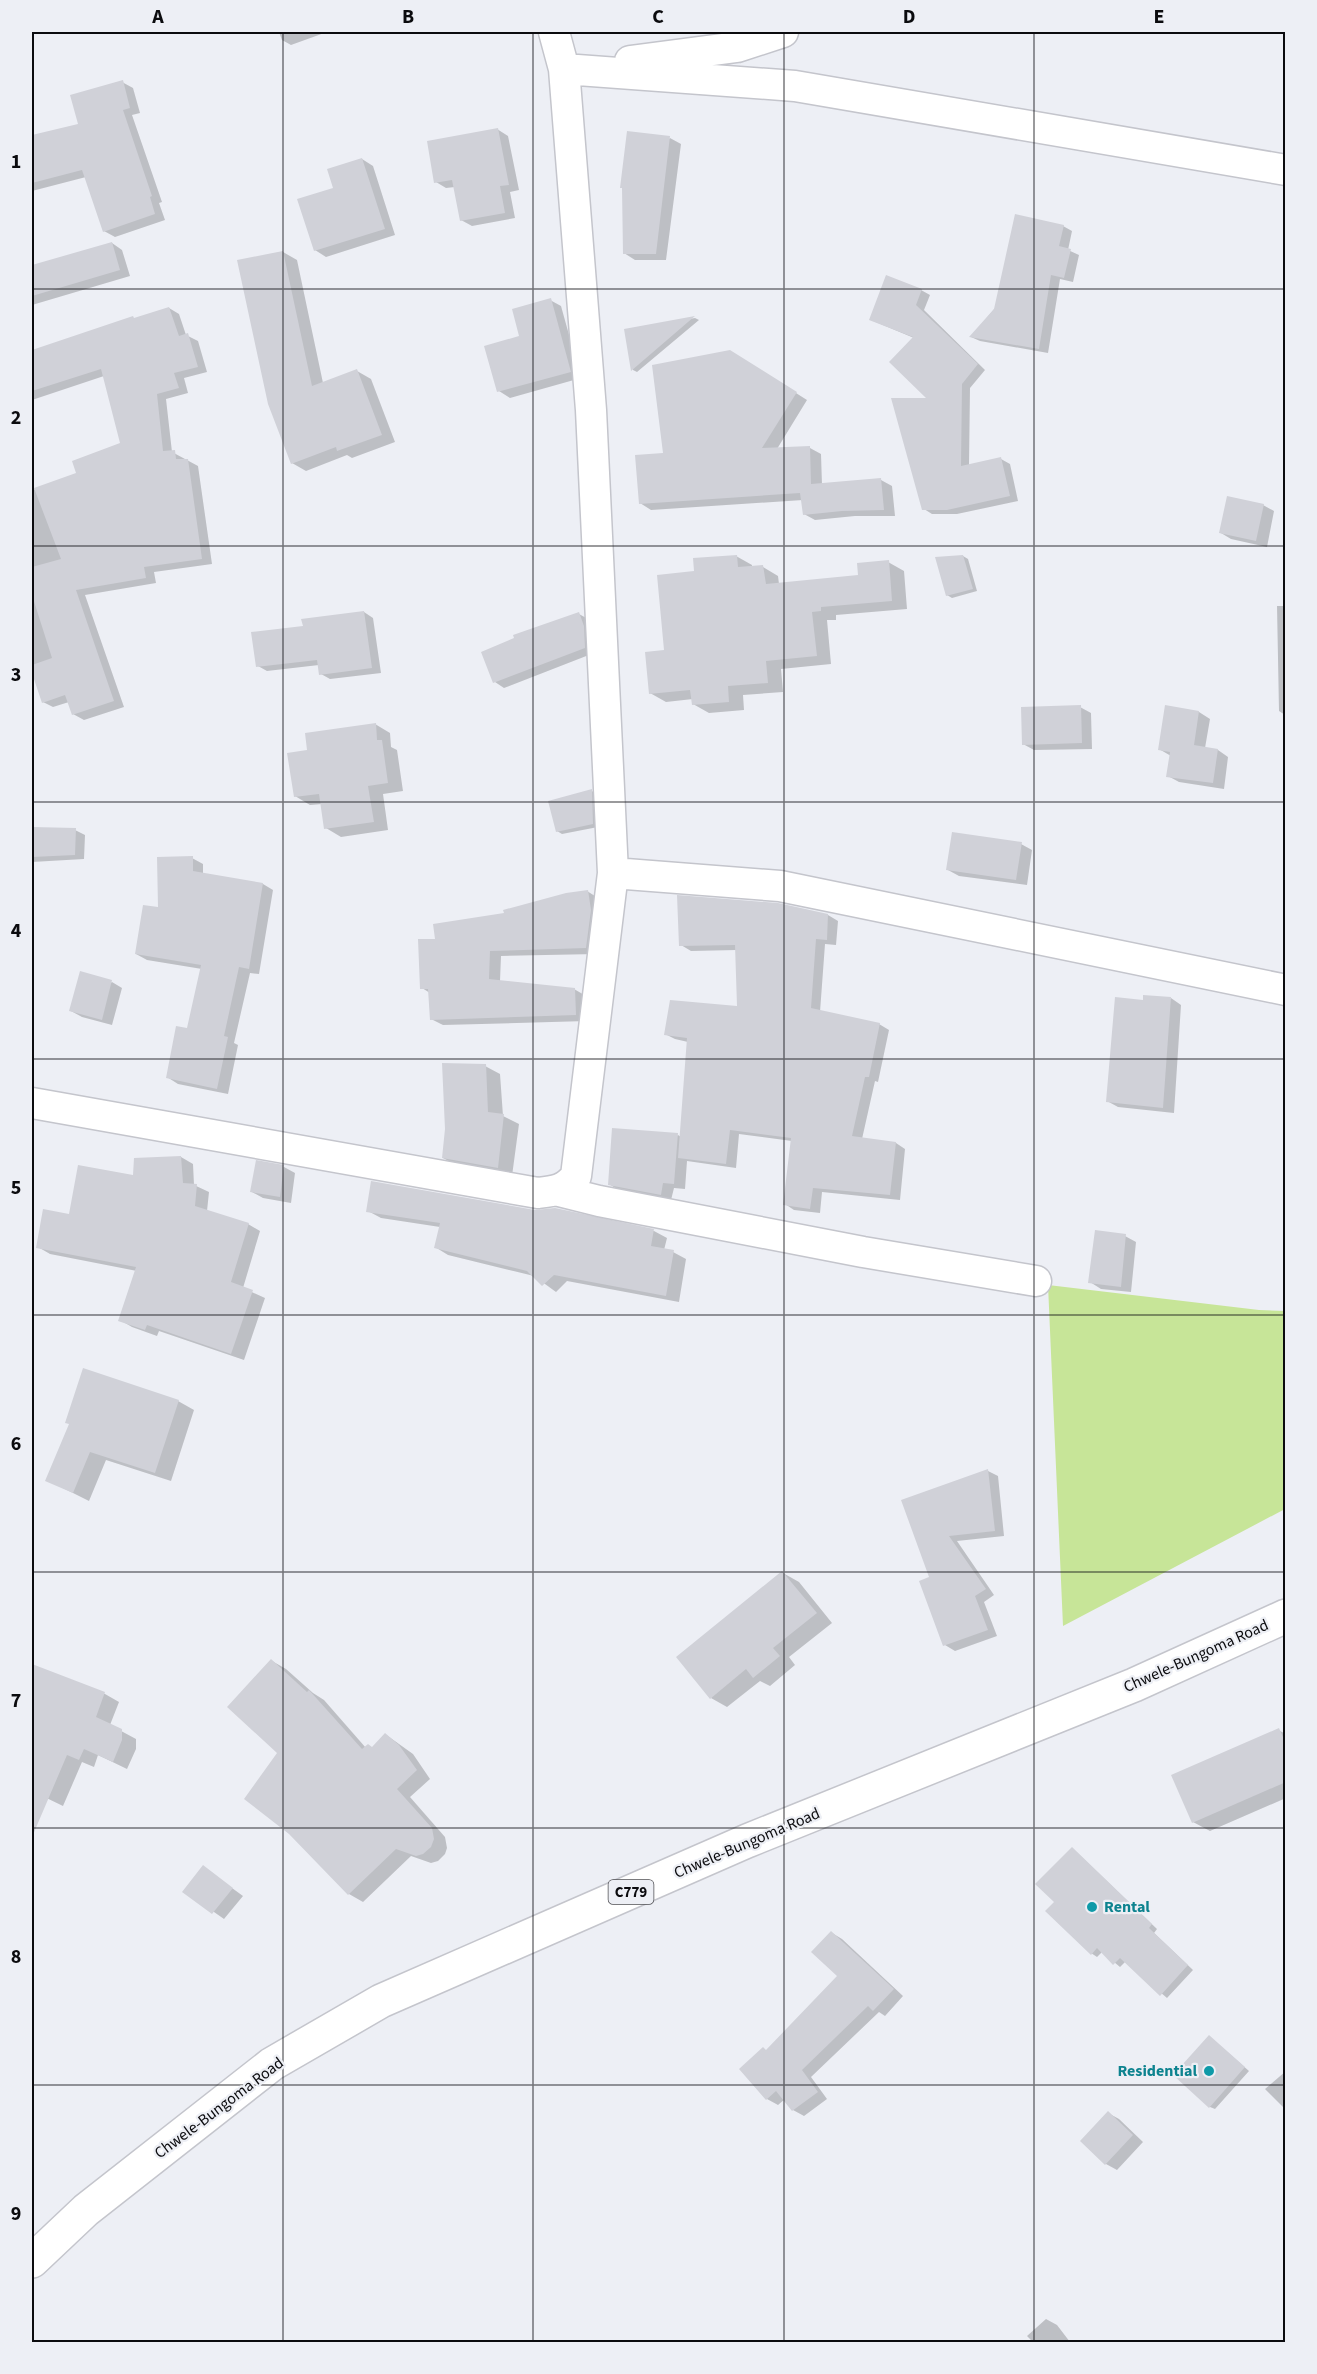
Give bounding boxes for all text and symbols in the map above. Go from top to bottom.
text: A [151,3,164,31]
text: B [402,3,414,31]
text: C [652,3,664,31]
text: D [903,3,915,31]
text: E [1154,3,1164,31]
text: 1 [11,148,21,176]
text: 2 [11,404,21,432]
text: 3 [11,661,21,689]
text: 4 [11,917,22,945]
text: 5 [11,1174,21,1202]
text: 6 [11,1430,21,1458]
street label: Chwele-Bungoma Road [1120,1614,1272,1698]
text: 7 [11,1687,21,1715]
street label: Chwele-Bungoma Road [671,1802,823,1884]
road number: C779 [608,1880,654,1904]
place label: Rental [1104,1896,1150,1918]
marker: Rental [1085,1900,1099,1914]
text: 8 [11,1943,21,1971]
street label: Chwele-Bungoma Road [150,2052,288,2164]
place label: Residential [1117,2060,1197,2082]
marker: Residential [1202,2064,1216,2078]
text: 9 [11,2200,21,2228]

